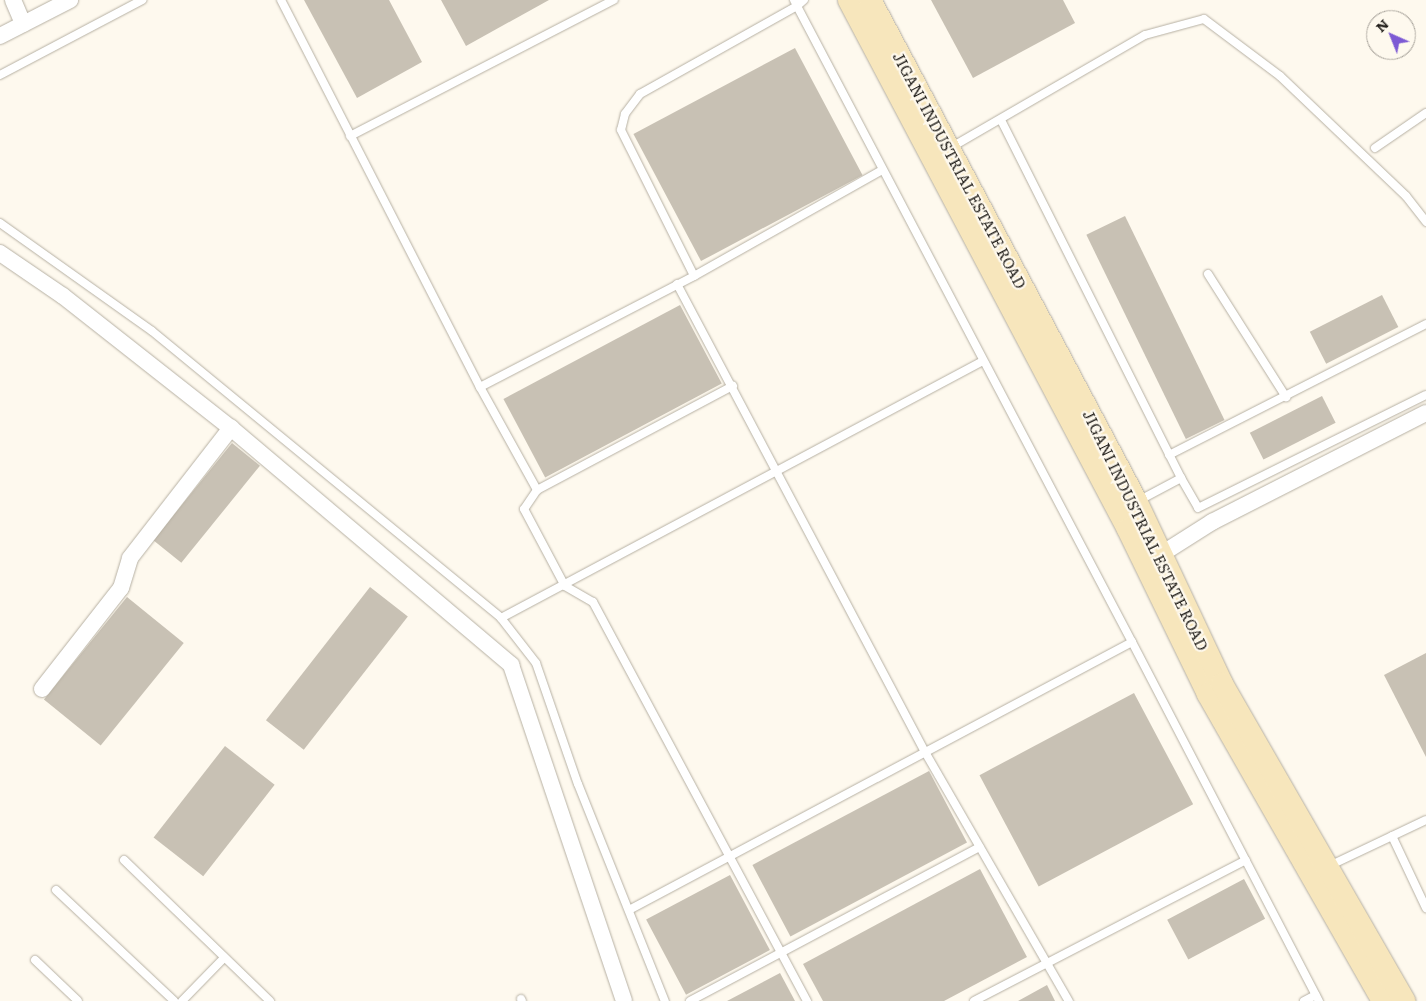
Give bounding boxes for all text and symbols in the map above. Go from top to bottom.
north arrow [1366,10,1416,60]
text: N [1370,14,1392,36]
street label: JIGANI INDUSTRIAL ESTATE ROAD [890,49,1030,291]
street label: JIGANI INDUSTRIAL ESTATE ROAD [1080,407,1212,653]

